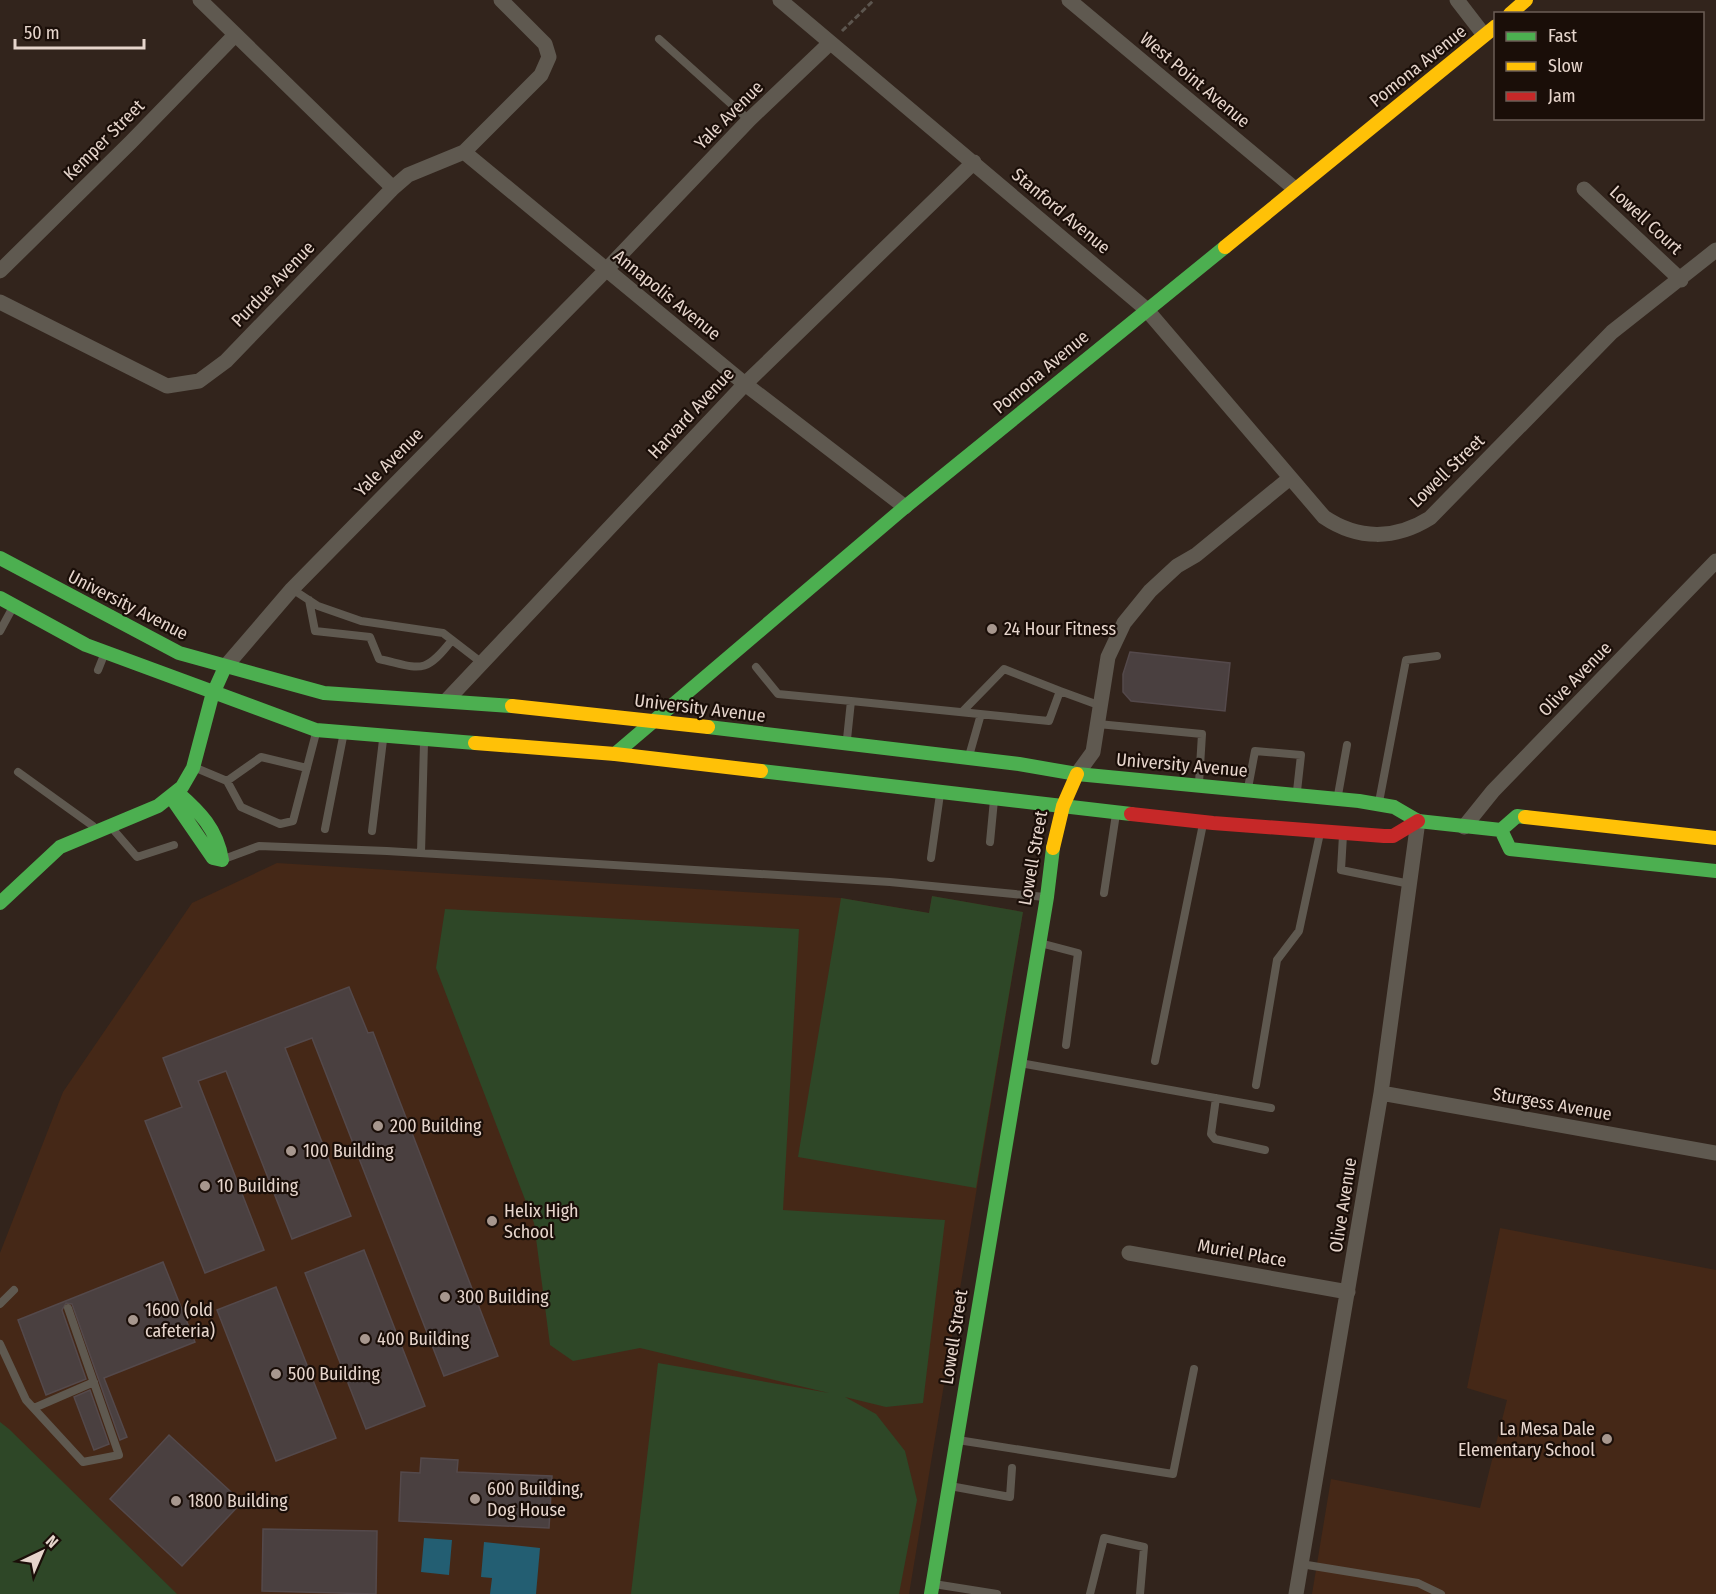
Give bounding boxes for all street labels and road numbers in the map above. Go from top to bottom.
street label: Pomona Avenue [1365,20,1471,112]
street label: West Point Avenue [1136,28,1254,132]
street label: Yale Avenue [690,76,768,154]
street label: Kemper Street [59,95,149,185]
street label: Stanford Avenue [1007,164,1115,259]
street label: Lowell Court [1605,181,1687,259]
street label: Purdue Avenue [227,237,319,331]
street label: Annapolis Avenue [609,245,725,345]
street label: Pomona Avenue [989,325,1093,418]
street label: Harvard Avenue [643,363,739,463]
street label: Yale Avenue [350,423,428,501]
street label: Lowell Street [1405,430,1489,512]
street label: University Avenue [64,565,192,645]
street label: Olive Avenue [1534,637,1616,721]
street label: University Avenue [633,689,767,727]
street label: University Avenue [1115,748,1249,782]
street label: Lowell Street [1014,809,1052,907]
street label: Sturgess Avenue [1491,1083,1614,1125]
street label: Olive Avenue [1325,1156,1361,1254]
street label: Muriel Place [1196,1234,1288,1272]
street label: Lowell Street [936,1288,972,1386]

